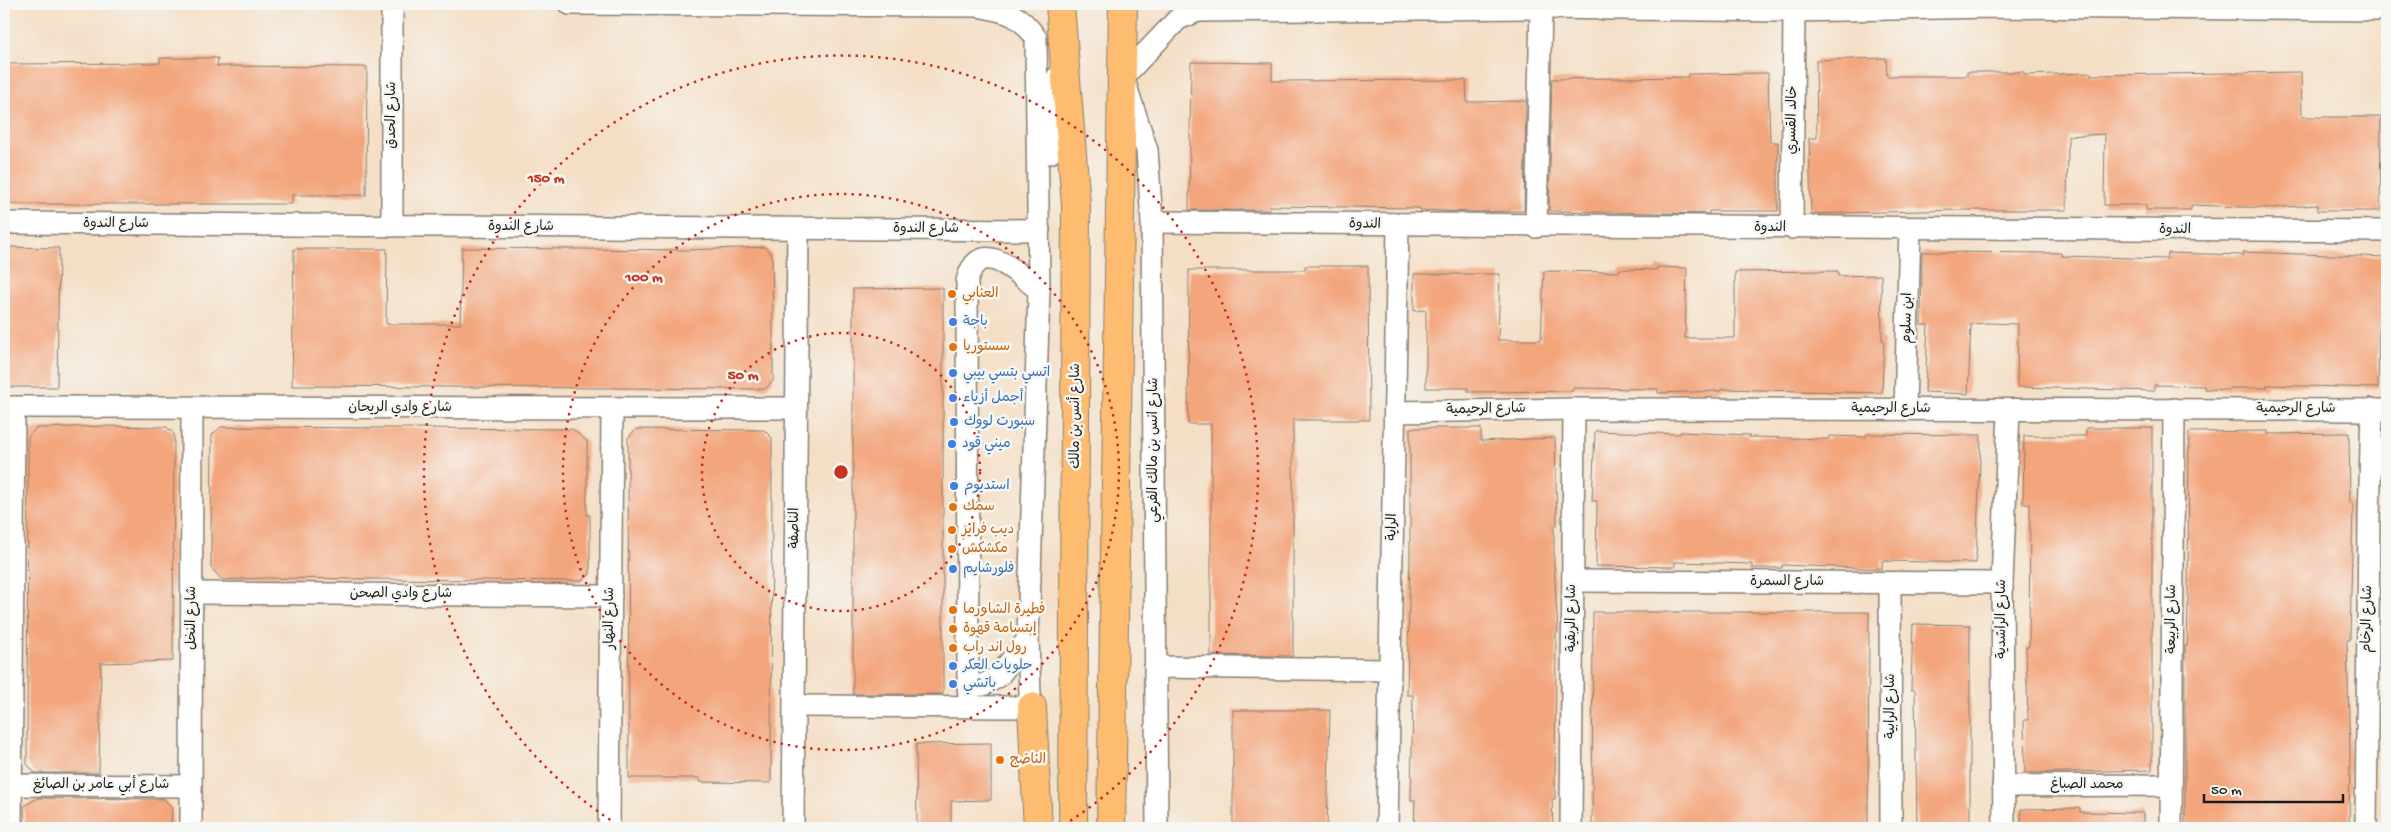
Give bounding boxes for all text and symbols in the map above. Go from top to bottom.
street label: شارع الحدق [384,81,401,149]
street label: خالد القسري [1784,85,1802,155]
text: 150 m [527,170,565,188]
street label: شارع الندوة [83,216,149,233]
street label: الندوة [1349,216,1381,234]
street label: شارع الندوة [488,219,554,236]
street label: الندوة [1754,220,1786,237]
street label: شارع الندوة [893,221,959,238]
street label: الندوة [2159,222,2191,239]
text: 100 m [624,269,663,287]
place label: العنابي [962,286,998,305]
marker: العنابي [946,288,958,300]
street label: ابن سلوم [1899,292,1917,344]
place label: باجة [963,314,988,331]
marker: باجة [947,316,959,328]
place label: سستوريا [963,339,1010,356]
marker: سستوريا [947,341,959,353]
street label: شارع أنس بن مالك [1066,363,1085,469]
place label: اتسي بتسي بيبي [963,365,1050,384]
text: 50 m [728,367,759,385]
marker: اتسي بتسي بيبي [947,367,959,379]
street label: شارع انس بن مالك الفرعي [1146,377,1165,523]
place label: أجمل أزياء [963,388,1024,407]
marker: أجمل أزياء [947,392,959,404]
street label: شارع وادي الريحان [348,400,452,417]
street label: شارع الرحيمية [1446,401,1526,419]
street label: شارع الرحيمية [1851,401,1931,418]
street label: شارع الرحيمية [2256,401,2336,418]
place label: سبورت لووك [964,414,1035,431]
marker: سبورت لووك [948,416,960,428]
place label: ميني قود [962,436,1011,455]
marker: ميني قود [946,438,958,450]
centre of rings [832,463,850,481]
place label: استديوم [964,478,1010,496]
marker: استديوم [948,480,960,492]
place label: سمك [963,499,995,516]
marker: سمك [947,501,959,513]
street label: الناصفة [787,508,804,548]
street label: الراية [1384,513,1402,541]
place label: ديب فرايز [961,522,1014,539]
marker: ديب فرايز [946,524,958,536]
place label: مكشكش [962,541,1008,558]
marker: مكشكش [946,543,958,555]
place label: فلورشايم [963,561,1014,578]
marker: فلورشايم [947,563,959,575]
street label: شارع السمرة [1750,574,1824,591]
street label: شارع الراشدية [1994,579,2011,659]
street label: شارع الربقية [1564,584,1581,652]
street label: شارع الربيعة [2164,584,2181,654]
street label: شارع الرخام [2359,585,2378,653]
street label: شارع النخل [184,586,201,650]
street label: شارع وادي الصحن [350,586,452,603]
street label: شارع النهار [602,587,619,650]
place label: فطيرة الشاورما [963,602,1045,619]
marker: فطيرة الشاورما [947,604,959,616]
place label: إبتسامة قهوة [963,621,1037,638]
marker: إبتسامة قهوة [947,623,959,635]
place label: رول اند راب [963,640,1027,657]
marker: رول اند راب [947,642,959,654]
place label: حلويات العكر [962,658,1033,675]
marker: حلويات العكر [947,660,959,672]
street label: شارع الرابية [1883,673,1900,739]
place label: باتشي [963,676,996,695]
marker: باتشي [947,678,959,690]
place label: الناضج [1010,752,1046,769]
marker: الناضج [994,754,1006,766]
scale bar [2204,772,2342,804]
street label: شارع أبي عامر بن الصائغ [33,775,169,796]
street label: محمد الصباغ [2050,776,2124,794]
text: 50 m [2211,782,2242,800]

